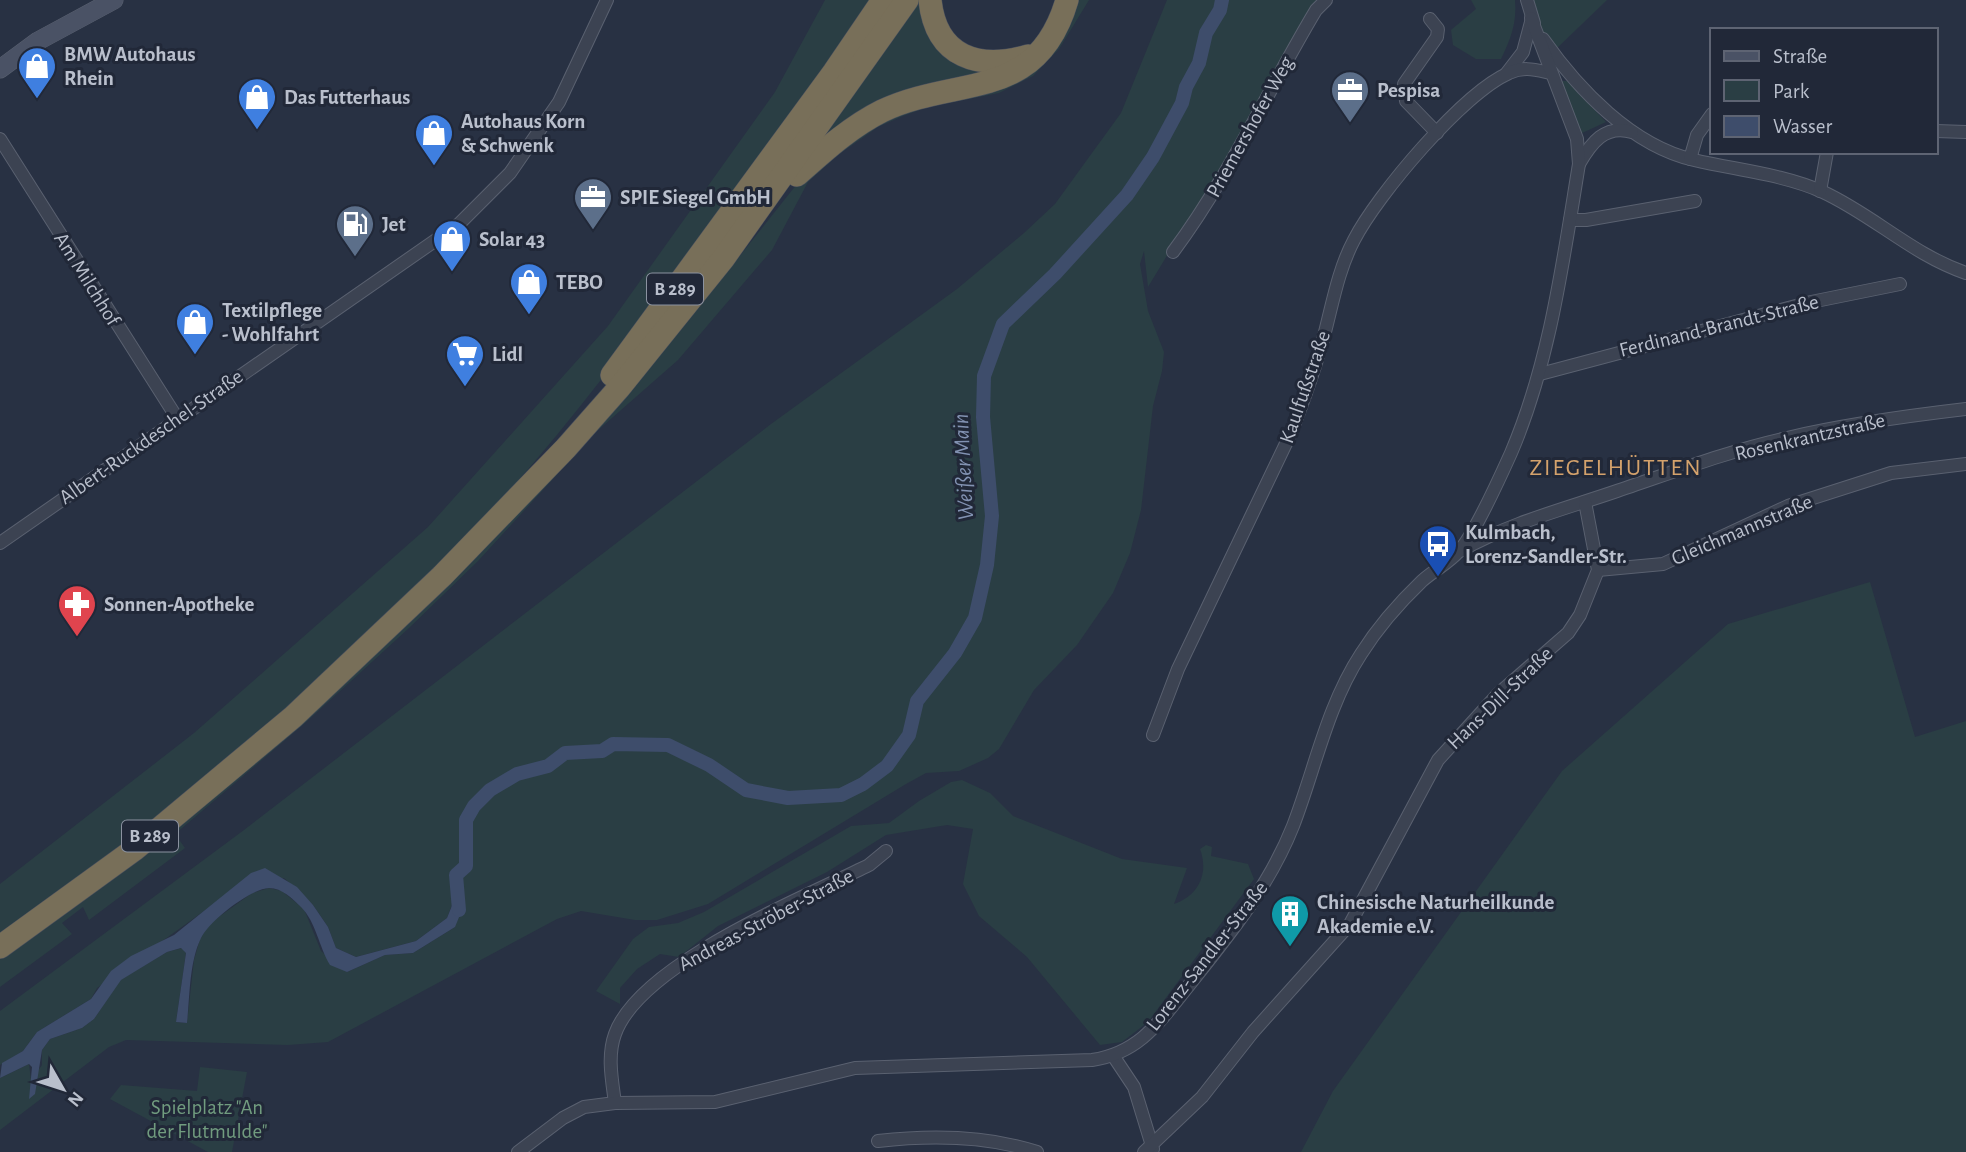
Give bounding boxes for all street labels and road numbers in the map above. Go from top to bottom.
street label: Priemershofer Weg [1203,52,1298,201]
street label: Am Milchhof [50,229,125,331]
road number: B 289 [647,274,703,304]
street label: Ferdinand-Brandt-Straße [1617,291,1821,361]
street label: Kaulfußstraße [1276,328,1334,446]
street label: Albert-Ruckdeschel-Straße [55,366,247,508]
street label: Rosenkrantzstraße [1733,410,1887,464]
street label: Gleichmannstraße [1668,491,1816,569]
street label: Hans-Dill-Straße [1443,643,1557,753]
road number: B 289 [122,820,178,852]
street label: Andreas-Ströber-Straße [675,865,857,975]
street label: Lorenz-Sandler-Straße [1142,877,1272,1035]

